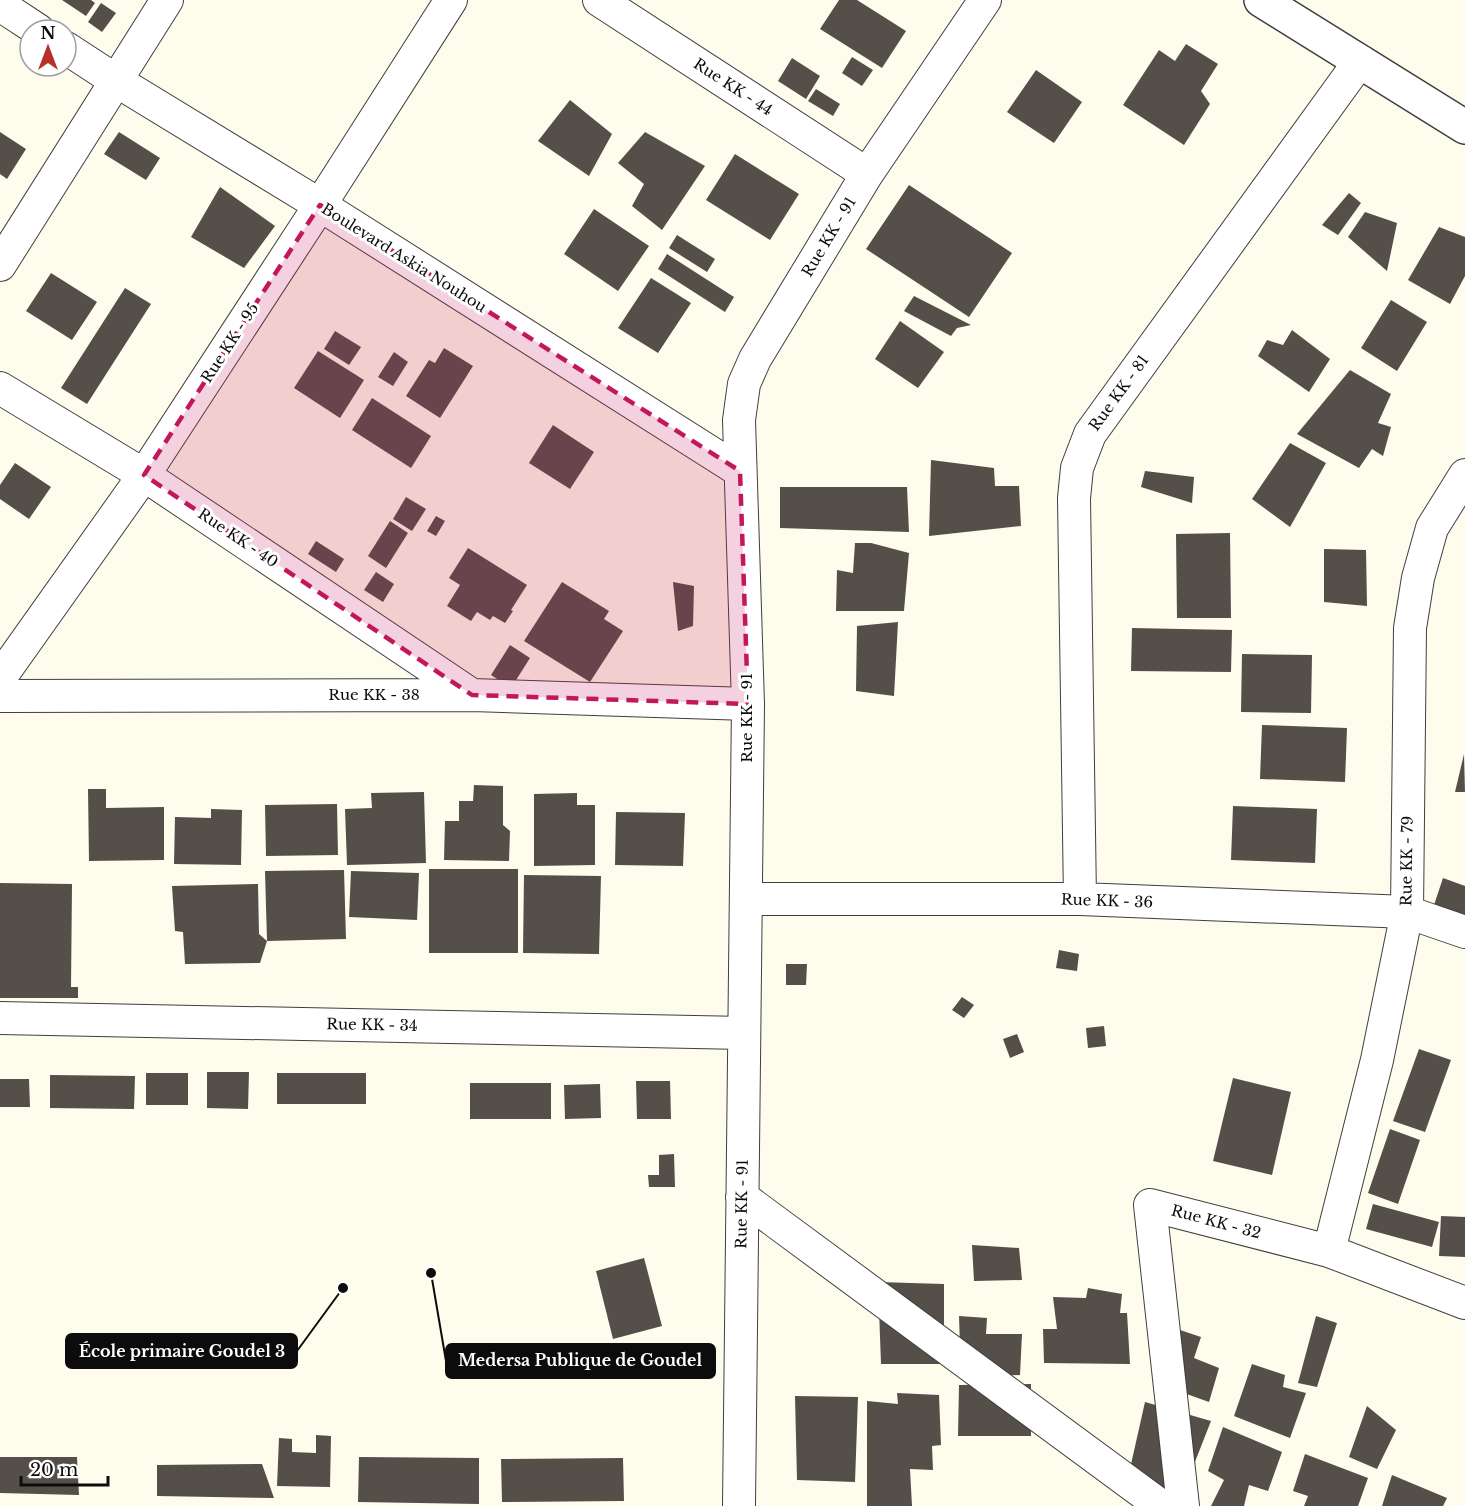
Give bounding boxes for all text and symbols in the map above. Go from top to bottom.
north arrow [18,18,78,78]
text: N [40,23,56,43]
street label: Rue KK - 44 [690,54,777,119]
street label: Rue KK - 91 [797,193,860,280]
street label: Boulevard Askia Nouhou [318,199,490,316]
street label: Rue KK - 95 [197,299,262,386]
street label: Rue KK - 81 [1085,351,1152,434]
street label: Rue KK - 40 [194,504,282,571]
street label: Rue KK - 91 [737,673,756,763]
street label: Rue KK - 38 [328,685,420,704]
street label: Rue KK - 79 [1396,816,1417,906]
street label: Rue KK - 36 [1061,889,1153,912]
street label: Rue KK - 34 [326,1014,418,1035]
street label: Rue KK - 91 [731,1159,752,1249]
street label: Rue KK - 32 [1169,1200,1263,1243]
callout: École primaire Goudel 3 [66,1334,297,1368]
text: École primaire Goudel 3 [79,1341,285,1361]
callout: Medersa Publique de Goudel [446,1344,715,1378]
text: Medersa Publique de Goudel [458,1350,702,1370]
scale bar [21,1449,108,1487]
text: 20 m [30,1459,78,1481]

